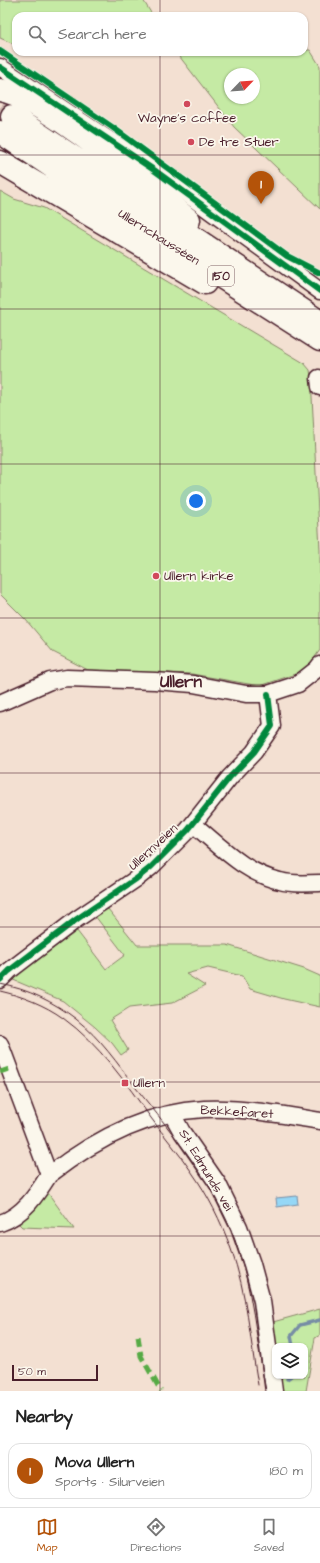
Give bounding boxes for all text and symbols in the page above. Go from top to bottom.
search box [12,12,308,56]
icon: search [26,23,48,45]
text: Search here [58,24,147,45]
north arrow [224,68,260,104]
marker: Wayne's coffee [182,99,192,109]
place label: Wayne's coffee [138,109,236,128]
place label: De tre Stuer [199,133,279,151]
marker: De tre Stuer [186,137,196,147]
pin: 1 [248,171,274,204]
street label: Ullernchausséen [115,205,204,270]
road number: 150 [208,266,234,286]
your location [186,491,206,511]
place label: Ullern kirke [164,567,233,585]
marker: Ullern kirke [151,571,161,581]
district label: Ullern [160,670,202,694]
street label: Ullernveien [124,819,182,875]
place label: Ullern [133,1074,166,1092]
marker: Ullern [120,1078,130,1088]
street label: Bekkefaret [200,1101,275,1123]
street label: St. Edmunds vei [175,1126,238,1214]
map controls [272,1343,308,1379]
button: layers [272,1343,308,1379]
scale bar [12,1363,98,1382]
text: 50 m [18,1364,46,1379]
text: Nearby [16,1405,73,1429]
text: Mova Ullern [55,1452,134,1473]
text: 1 [29,1462,31,1480]
text: 180 m [269,1462,303,1480]
text: Sports · Silurveien [55,1473,165,1491]
tab: Map [36,1516,58,1555]
tab: Directions [130,1516,182,1555]
tab: Saved [254,1516,284,1555]

